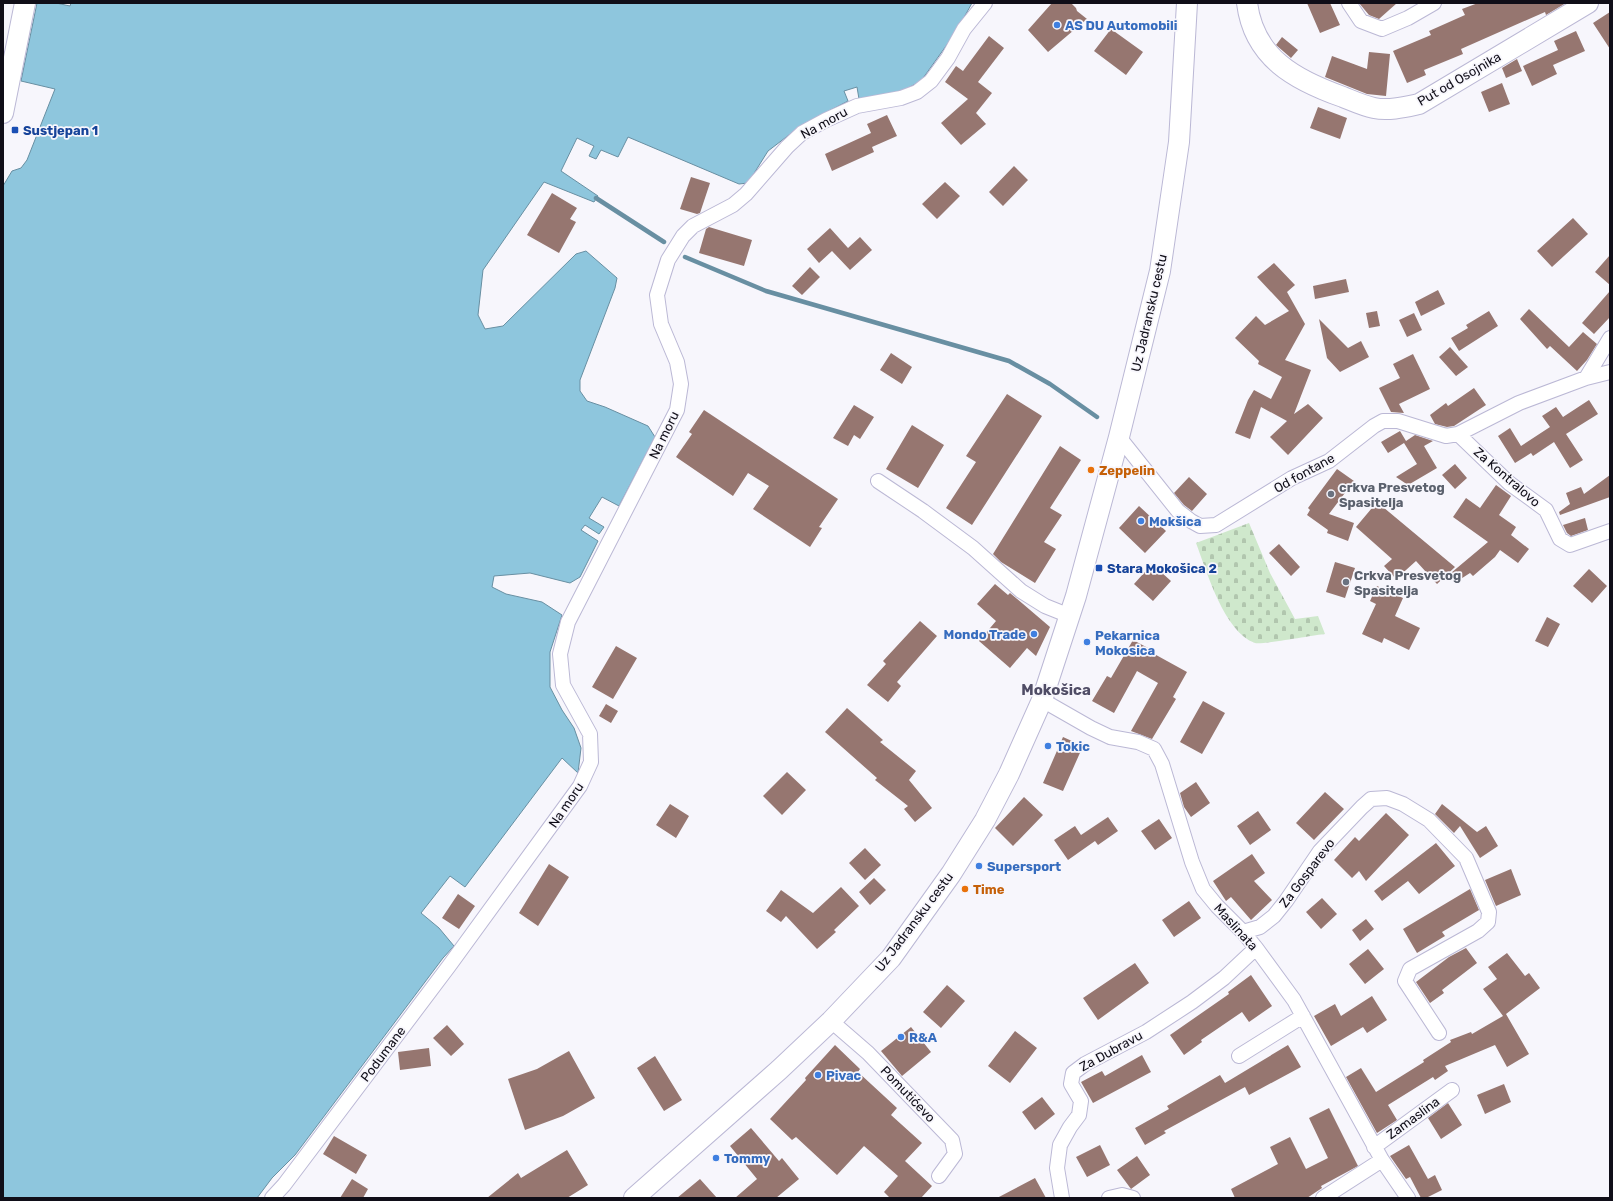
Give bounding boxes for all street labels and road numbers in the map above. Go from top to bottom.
street label: Put od Osojnika [1415,49,1503,109]
street label: Na moru [798,104,850,142]
street label: Uz Jadransku cestu [1128,253,1170,373]
street label: Na moru [646,409,682,461]
street label: Za Kontralovo [1471,444,1543,510]
street label: Od fontane [1271,450,1337,496]
street label: Na moru [545,780,587,830]
street label: Za Gosparevo [1276,836,1338,910]
street label: Uz Jadransku cestu [872,869,956,975]
street label: Maslinata [1211,901,1261,953]
street label: Podumane [357,1023,409,1085]
street label: Za Dubravu [1077,1028,1145,1074]
street label: Pomutićevo [878,1063,938,1125]
street label: Zamaslina [1384,1094,1442,1142]

